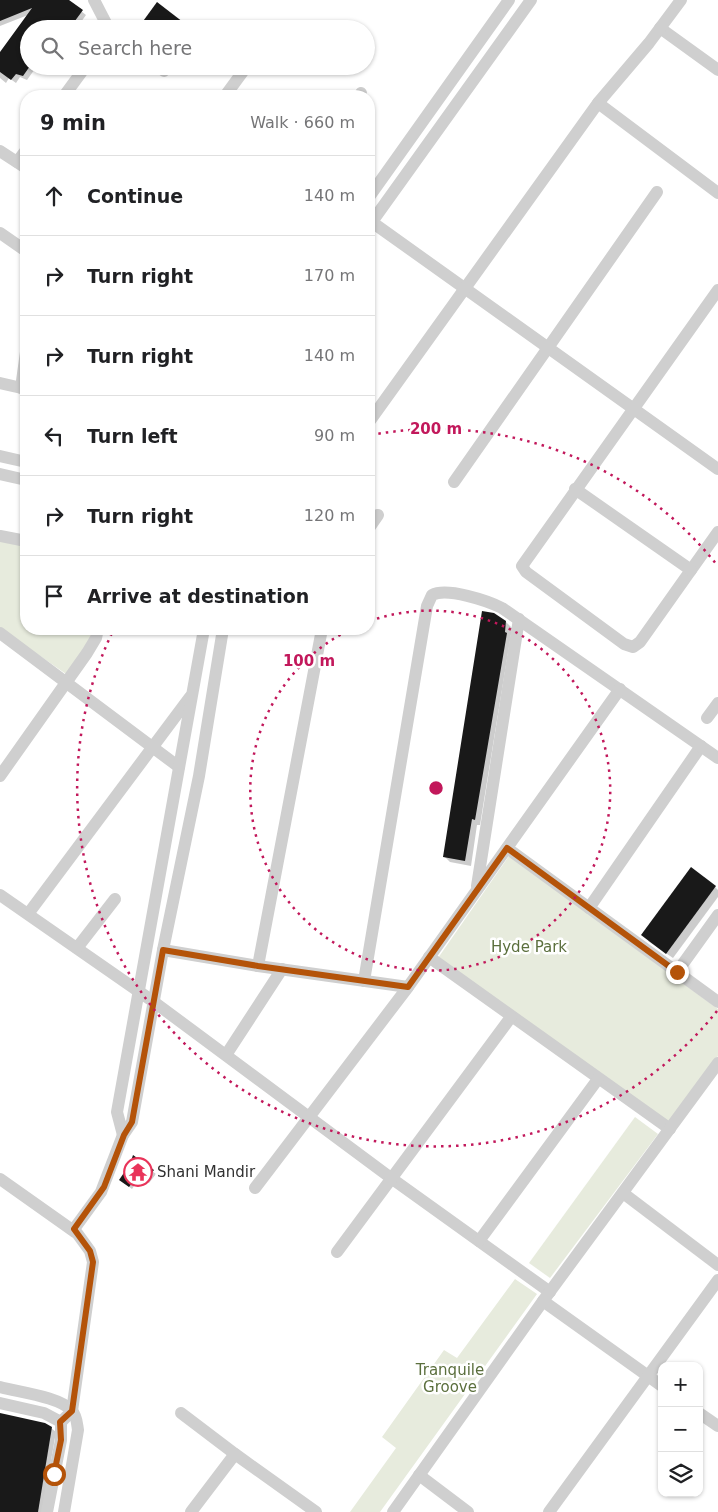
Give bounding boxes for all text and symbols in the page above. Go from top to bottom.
search box [20,20,375,75]
icon: search [38,34,66,62]
text: Search here [78,37,192,59]
text: 9 min [40,111,106,135]
text: Walk · 660 m [250,113,355,132]
icon: ahead [40,182,68,210]
text: Continue [87,185,183,207]
text: 140 m [304,186,355,205]
icon: right [40,262,68,290]
text: Turn right [87,265,193,287]
text: 170 m [304,266,355,285]
icon: right [40,342,68,370]
text: Turn right [87,345,193,367]
text: 140 m [304,346,355,365]
text: 200 m [410,420,462,438]
icon: left [40,422,68,450]
text: Turn left [87,425,178,447]
text: 90 m [314,426,355,445]
icon: right [40,502,68,530]
text: Turn right [87,505,193,527]
text: 120 m [304,506,355,525]
icon: arrive [40,582,68,610]
text: Arrive at destination [87,585,309,607]
text: 100 m [283,652,335,670]
centre of rings [427,779,445,797]
park label: Hyde Park [491,938,567,956]
route end [666,961,689,984]
temple icon: Shani Mandir [123,1157,153,1187]
place label: Shani Mandir [157,1163,256,1181]
park label: Tranquile Groove [415,1361,484,1396]
map controls [658,1362,703,1497]
button: + [658,1362,703,1407]
button: − [658,1407,703,1452]
button: layers [658,1452,703,1497]
route start [43,1463,66,1486]

